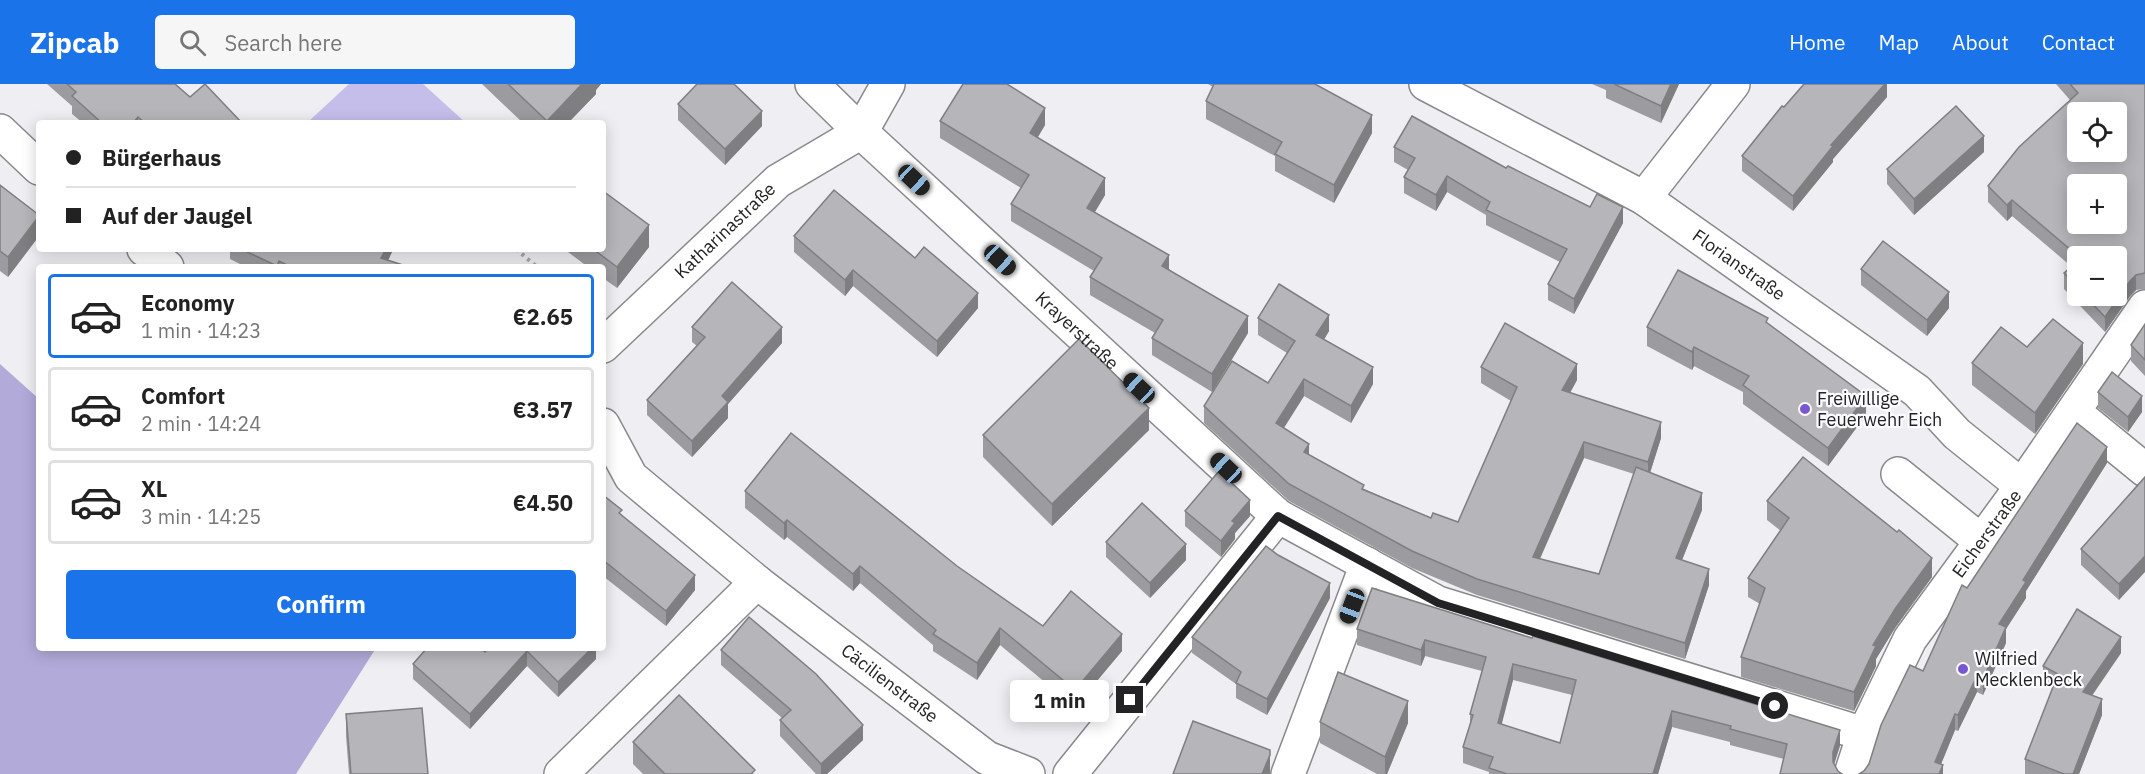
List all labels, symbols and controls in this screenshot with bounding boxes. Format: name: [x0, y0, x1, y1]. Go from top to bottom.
search box: [155, 15, 575, 69]
text: Zipcab: [30, 24, 119, 61]
icon: search: [176, 26, 209, 59]
text: Search here: [224, 28, 342, 57]
text: Home: [1789, 28, 1846, 56]
text: Map: [1879, 28, 1919, 56]
text: About: [1952, 28, 2009, 56]
text: Contact: [2042, 28, 2115, 56]
map controls: [2067, 102, 2127, 306]
button: locate: [2067, 102, 2127, 162]
text: Bürgerhaus: [102, 143, 221, 172]
car: [895, 161, 933, 199]
button: +: [2067, 174, 2127, 234]
street label: Katharinastraße: [670, 177, 780, 284]
text: Auf der Jaugel: [102, 201, 252, 230]
street label: Florianstraße: [1688, 224, 1790, 305]
car: [981, 241, 1019, 279]
button: −: [2067, 246, 2127, 306]
street label: Krayerstraße: [1031, 286, 1124, 375]
text: Economy: [141, 288, 235, 317]
icon: car: [69, 289, 123, 343]
text: €2.65: [513, 302, 573, 331]
text: 1 min · 14:23: [141, 317, 261, 344]
car: [1120, 369, 1158, 407]
text: Comfort: [141, 381, 225, 410]
icon: car: [69, 382, 123, 436]
place label: Freiwillige Feuerwehr Eich: [1817, 387, 1942, 431]
text: €3.57: [513, 395, 573, 424]
marker: Freiwillige Feuerwehr Eich: [1798, 402, 1812, 416]
text: 2 min · 14:24: [141, 410, 261, 437]
car: [1207, 449, 1245, 487]
text: XL: [141, 474, 167, 503]
icon: car: [69, 475, 123, 529]
street label: Eicherstraße: [1947, 485, 2026, 582]
text: €4.50: [513, 488, 573, 517]
text: 3 min · 14:25: [141, 503, 261, 530]
button: Confirm: [66, 570, 576, 639]
car: [1337, 586, 1367, 626]
street label: Cäcilienstraße: [837, 639, 943, 728]
place label: Wilfried Mecklenbeck: [1975, 647, 2082, 691]
marker: Wilfried Mecklenbeck: [1956, 662, 1970, 676]
callout: 1 min: [1010, 679, 1109, 721]
route end: [1116, 686, 1143, 713]
text: 1 min: [1033, 687, 1086, 714]
route start: [1761, 692, 1788, 719]

